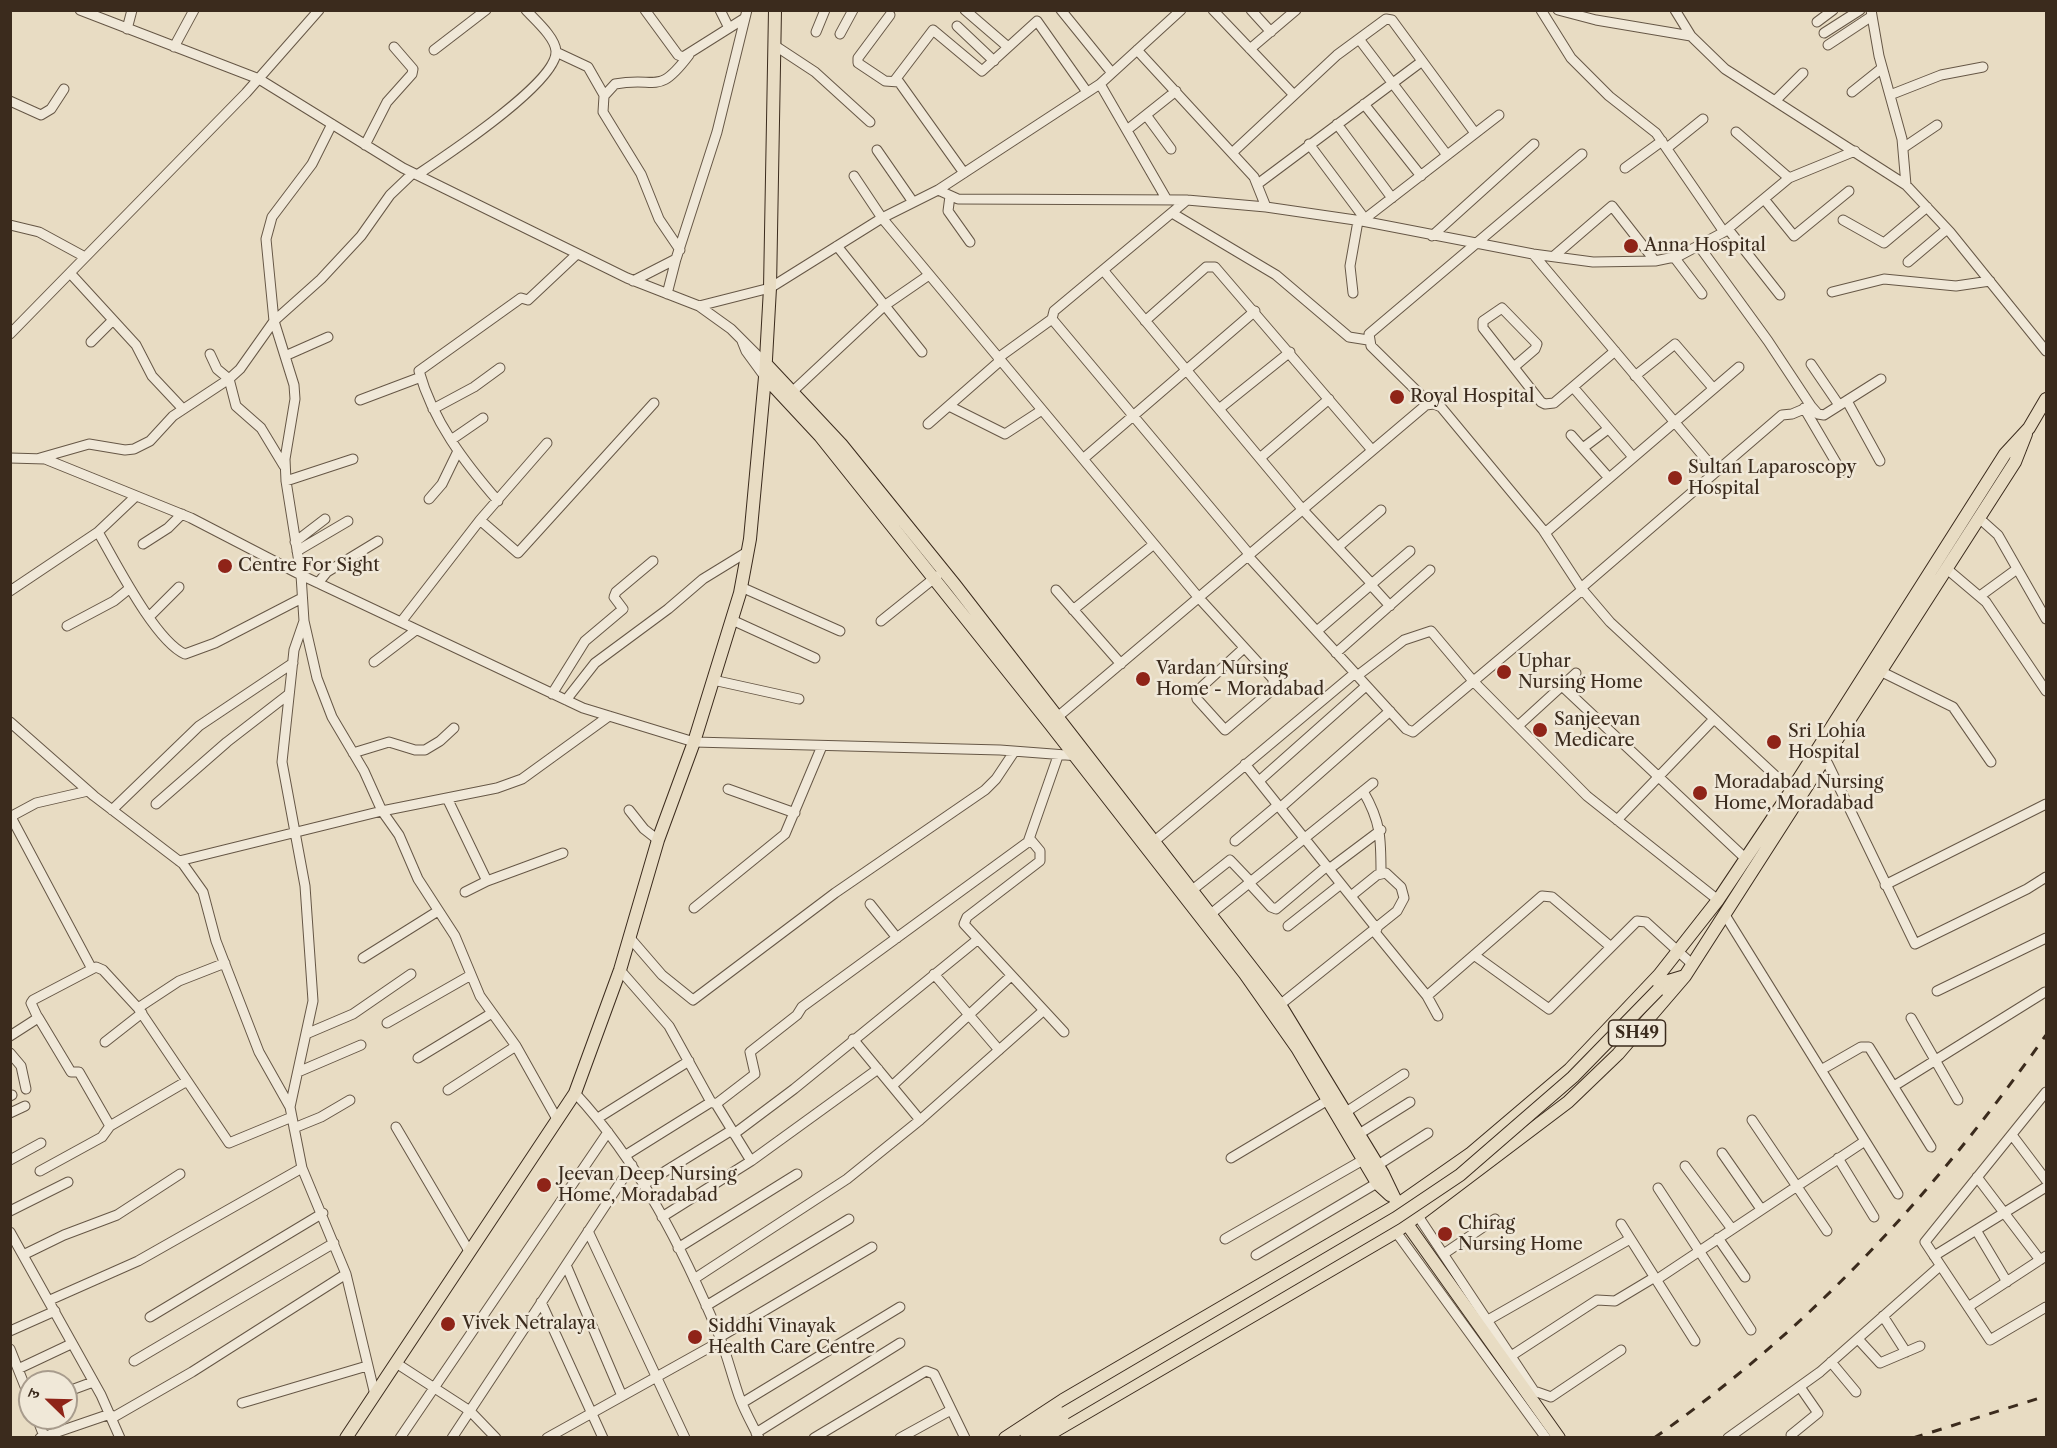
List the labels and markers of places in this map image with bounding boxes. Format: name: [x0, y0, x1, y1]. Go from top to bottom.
place label: Anna Hospital: [1644, 235, 1766, 257]
marker: Anna Hospital: [1622, 237, 1640, 255]
place label: Royal Hospital: [1410, 386, 1534, 408]
marker: Royal Hospital: [1388, 388, 1406, 406]
place label: Sultan Laparoscopy Hospital: [1688, 457, 1856, 500]
marker: Sultan Laparoscopy Hospital: [1666, 469, 1684, 487]
place label: Centre For Sight: [238, 555, 380, 577]
marker: Centre For Sight: [216, 557, 234, 575]
place label: Uphar Nursing Home: [1518, 651, 1643, 694]
place label: Vardan Nursing Home - Moradabad: [1156, 658, 1324, 700]
marker: Uphar Nursing Home: [1495, 663, 1513, 681]
marker: Vardan Nursing Home - Moradabad: [1134, 670, 1152, 688]
place label: Sanjeevan Medicare: [1554, 709, 1640, 752]
marker: Sanjeevan Medicare: [1531, 721, 1549, 739]
place label: Sri Lohia Hospital: [1788, 721, 1866, 764]
marker: Sri Lohia Hospital: [1765, 733, 1783, 751]
place label: Moradabad Nursing Home, Moradabad: [1714, 772, 1884, 814]
marker: Moradabad Nursing Home, Moradabad: [1691, 784, 1709, 802]
place label: Jeevan Deep Nursing Home, Moradabad: [558, 1164, 737, 1206]
marker: Jeevan Deep Nursing Home, Moradabad: [535, 1176, 553, 1194]
place label: Chirag Nursing Home: [1458, 1213, 1583, 1256]
marker: Chirag Nursing Home: [1436, 1225, 1454, 1243]
place label: Vivek Netralaya: [462, 1313, 596, 1335]
marker: Vivek Netralaya: [439, 1315, 457, 1333]
place label: Siddhi Vinayak Health Care Centre: [708, 1316, 875, 1358]
marker: Siddhi Vinayak Health Care Centre: [686, 1328, 704, 1346]

